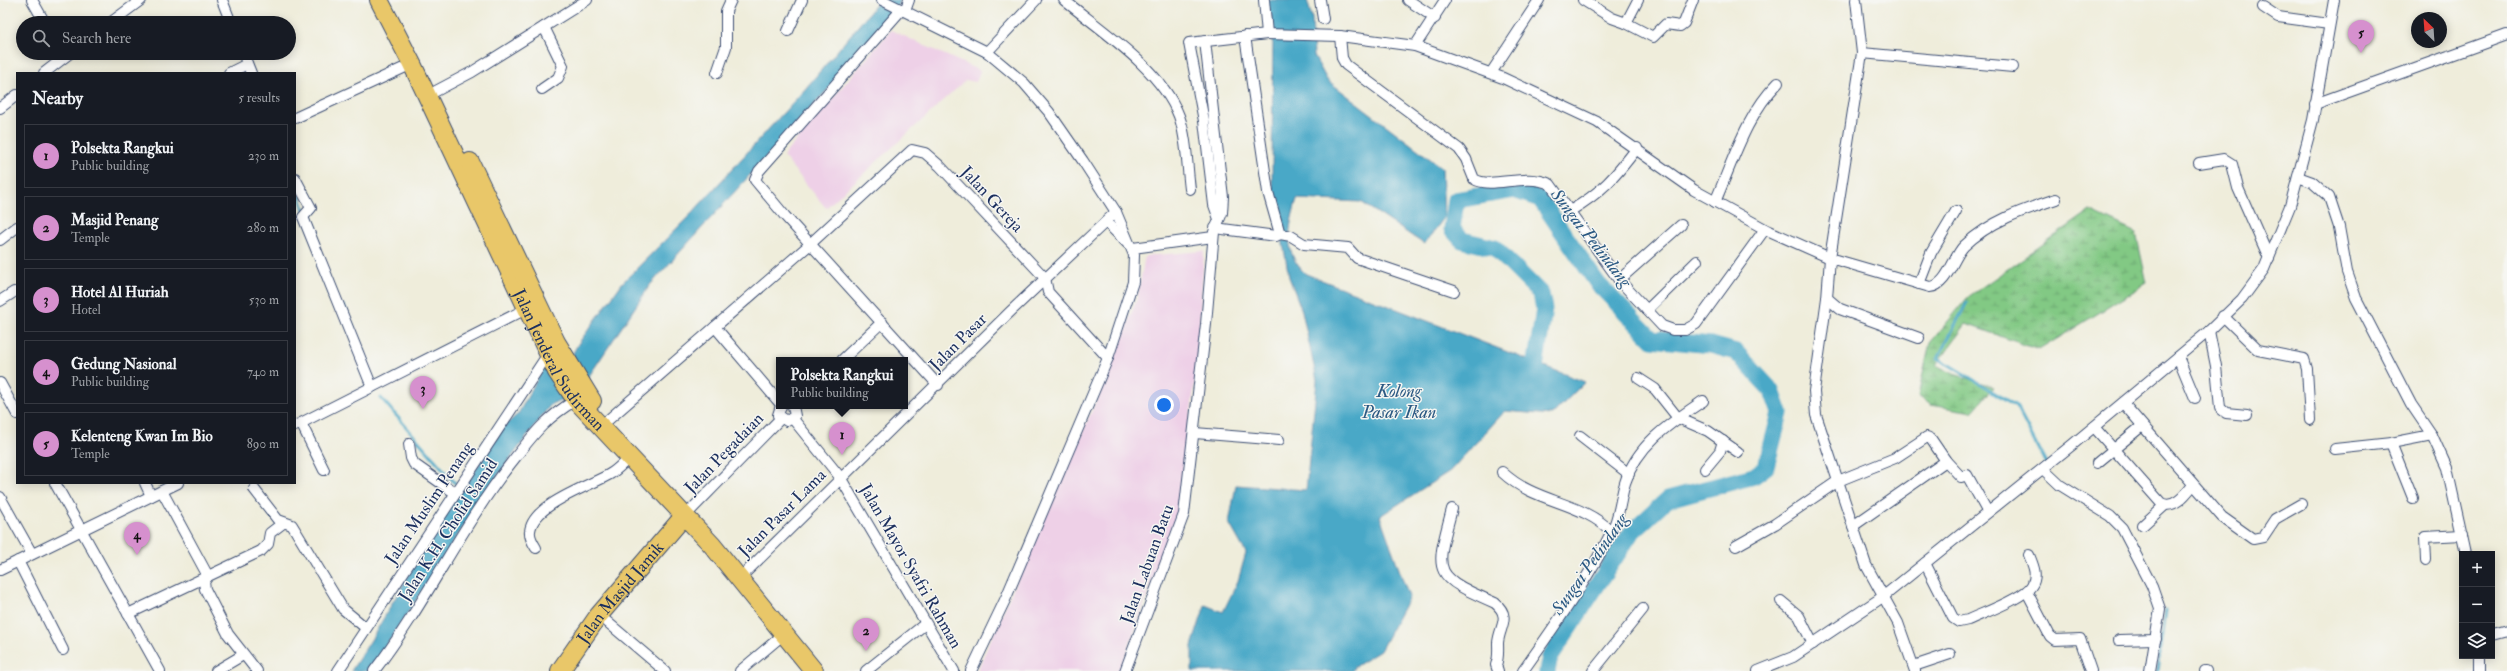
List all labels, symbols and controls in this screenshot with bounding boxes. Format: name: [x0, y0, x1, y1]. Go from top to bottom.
north arrow: [2411, 12, 2447, 48]
search box: [16, 16, 296, 60]
pin: 5: [2348, 20, 2374, 53]
icon: search: [30, 27, 52, 49]
text: Search here: [62, 29, 131, 48]
text: Nearby: [32, 88, 83, 109]
text: 5 results: [238, 90, 280, 106]
text: Polsekta Rangkui: [71, 139, 174, 158]
text: 1: [44, 148, 48, 164]
text: 230 m: [248, 148, 279, 164]
text: Public building: [71, 158, 149, 174]
street label: Jalan Gereja: [955, 161, 1029, 238]
water label: Sungai Pedindang: [1545, 183, 1638, 293]
text: Masjid Penang: [71, 211, 158, 230]
text: 2: [43, 220, 49, 236]
text: 280 m: [247, 220, 279, 236]
text: Temple: [71, 230, 110, 246]
text: Hotel Al Huriah: [71, 283, 169, 302]
street label: Jalan Jenderal Sudirman: [507, 284, 610, 435]
text: 3: [44, 292, 49, 308]
text: 530 m: [249, 292, 279, 308]
text: Hotel: [71, 302, 101, 318]
street label: Jalan Pasar: [924, 308, 992, 377]
text: Gedung Nasional: [71, 355, 177, 374]
popup: [776, 357, 908, 409]
text: 4: [42, 364, 50, 380]
text: 740 m: [247, 364, 279, 380]
text: Polsekta Rangkui: [791, 366, 893, 385]
text: Public building: [71, 374, 149, 390]
pin: 3: [410, 376, 436, 409]
water label: Kolong Pasar Ikan: [1361, 380, 1436, 424]
text: Public building: [791, 385, 869, 401]
your location: [1154, 395, 1174, 415]
street label: Jalan Pegadaian: [679, 408, 769, 499]
pin: 1: [829, 422, 855, 455]
text: Kelenteng Kwan Im Bio: [71, 427, 213, 446]
text: 5: [43, 436, 49, 452]
text: 890 m: [247, 436, 279, 452]
street label: Jalan Muslim Penang: [380, 437, 479, 570]
text: Temple: [71, 446, 110, 462]
street label: Jalan K.H. Cholid Samid: [393, 454, 503, 607]
street label: Jalan Pasar Lama: [733, 464, 832, 563]
street label: Jalan Mayor Syafri Rahman: [854, 479, 967, 653]
street label: Jalan Labuan Batu: [1115, 501, 1179, 628]
water label: Sungai Pedindang: [1546, 508, 1634, 620]
pin: 4: [124, 522, 150, 555]
street label: Jalan Masjid Jamik: [571, 537, 668, 649]
map controls: [2459, 551, 2495, 659]
button: +: [2459, 551, 2495, 587]
button: −: [2459, 587, 2495, 623]
pin: 2: [853, 618, 879, 651]
button: layers: [2459, 623, 2495, 659]

